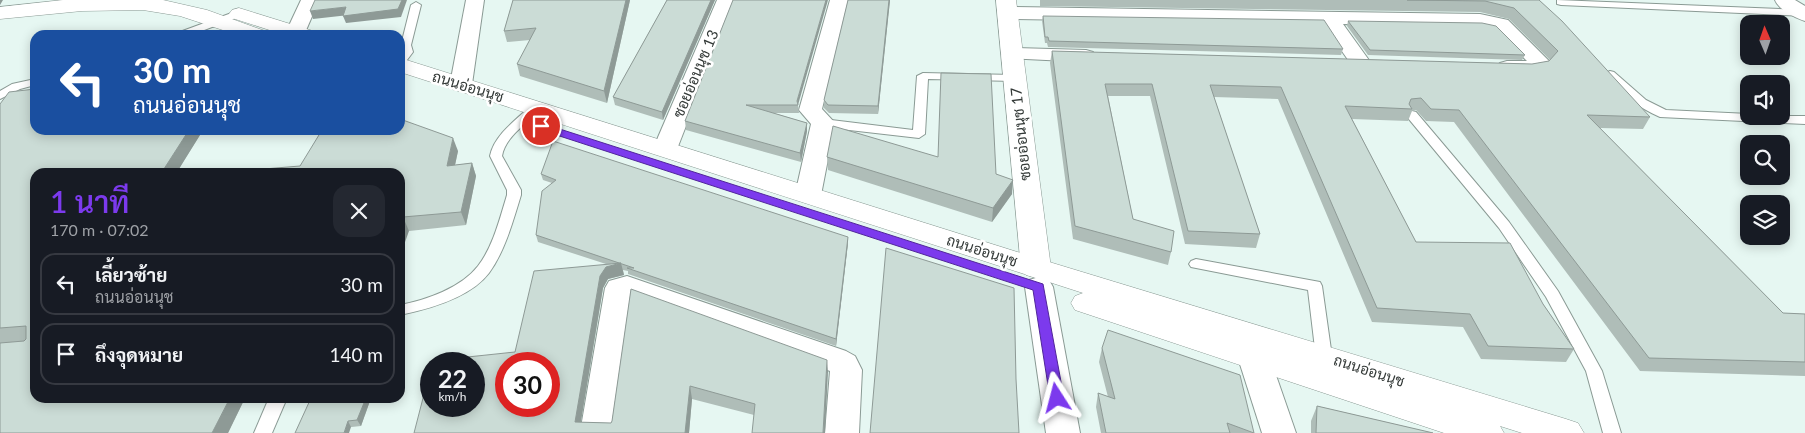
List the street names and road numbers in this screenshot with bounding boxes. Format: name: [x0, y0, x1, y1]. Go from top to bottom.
street label: ซอยอ่อนนุช 13: [668, 27, 724, 121]
street label: ถนนอ่อนนุช: [430, 67, 506, 108]
street label: ซอยอ่อนนุช 17: [1006, 86, 1037, 182]
street label: ถนนอ่อนนุช: [944, 230, 1020, 273]
street label: ถนนอ่อนนุช: [1331, 350, 1407, 393]

